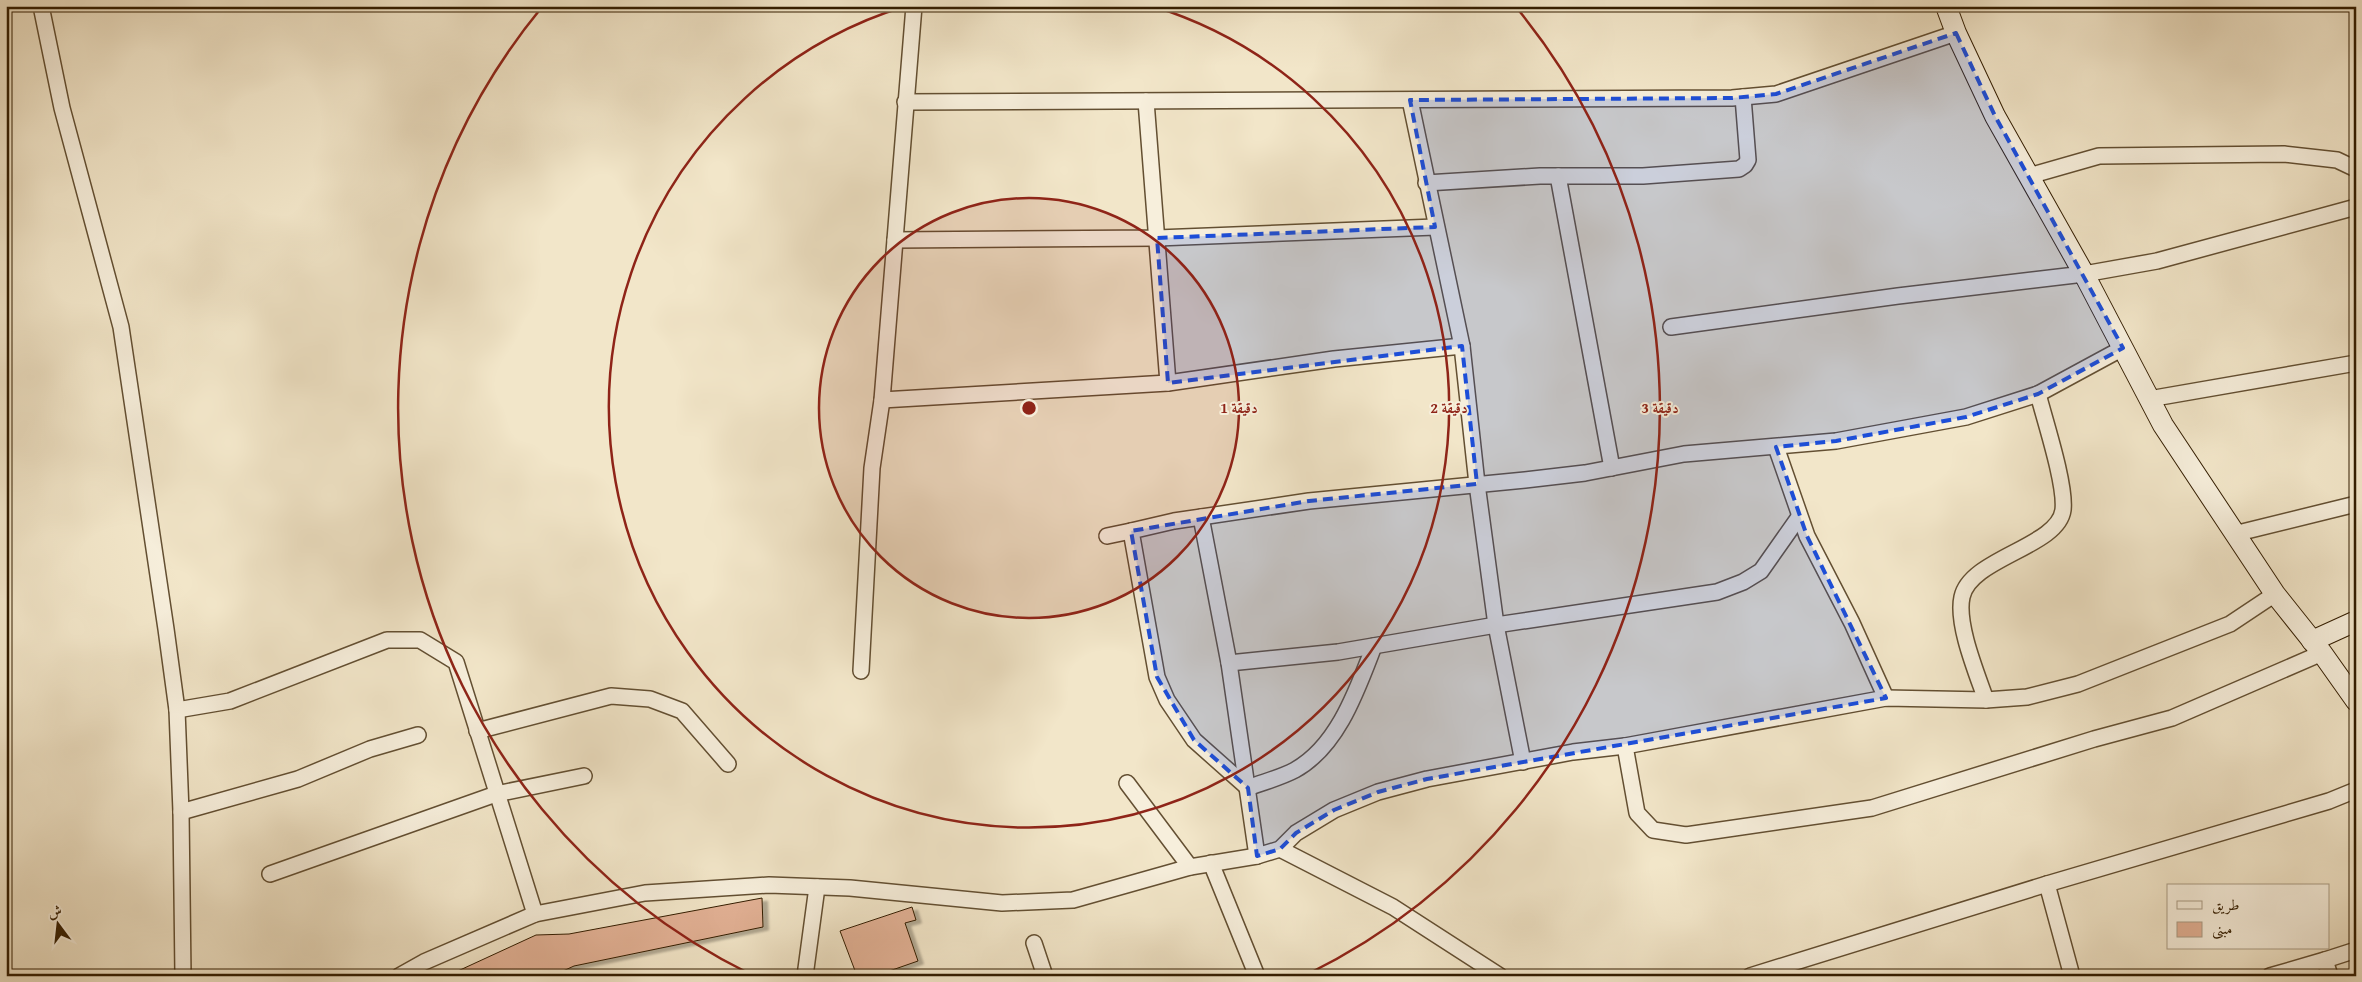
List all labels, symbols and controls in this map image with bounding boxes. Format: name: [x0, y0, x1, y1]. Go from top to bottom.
text: 1 دقيقة: [1220, 397, 1258, 418]
text: 2 دقيقة: [1430, 397, 1468, 418]
text: 3 دقيقة: [1641, 397, 1679, 418]
centre of rings: [1020, 399, 1038, 417]
legend: [2167, 884, 2330, 950]
text: طريق: [2212, 894, 2239, 915]
north arrow: [32, 900, 82, 950]
text: ش: [45, 900, 64, 923]
text: مبنى: [2212, 918, 2232, 940]

